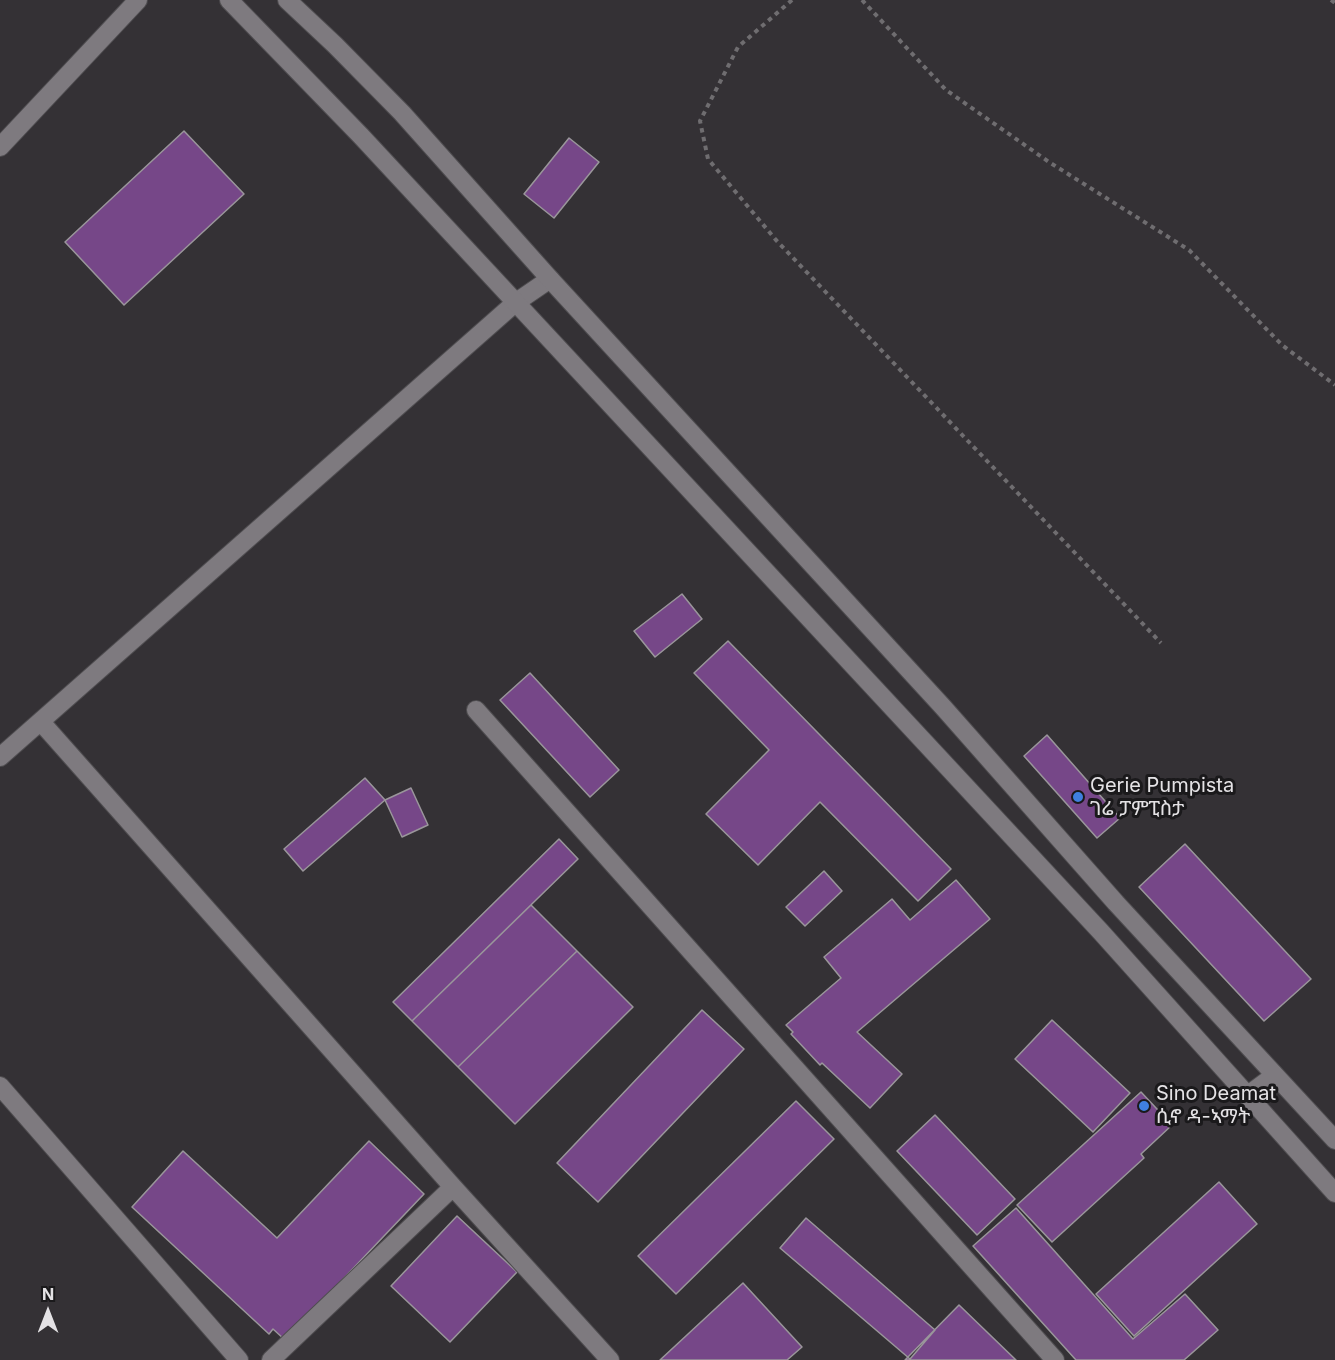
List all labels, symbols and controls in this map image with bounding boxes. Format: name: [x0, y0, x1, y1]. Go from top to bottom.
place label: Gerie Pumpista ገሬ ፓምፒስታ: [1090, 774, 1234, 821]
marker: Gerie Pumpista ገሬ ፓምፒስታ: [1071, 790, 1085, 804]
place label: Sino Deamat ሲኖ ዳ-ኣማት: [1156, 1082, 1276, 1129]
marker: Sino Deamat ሲኖ ዳ-ኣማት: [1137, 1099, 1151, 1113]
north arrow: [18, 1282, 78, 1342]
text: N: [42, 1284, 54, 1304]

